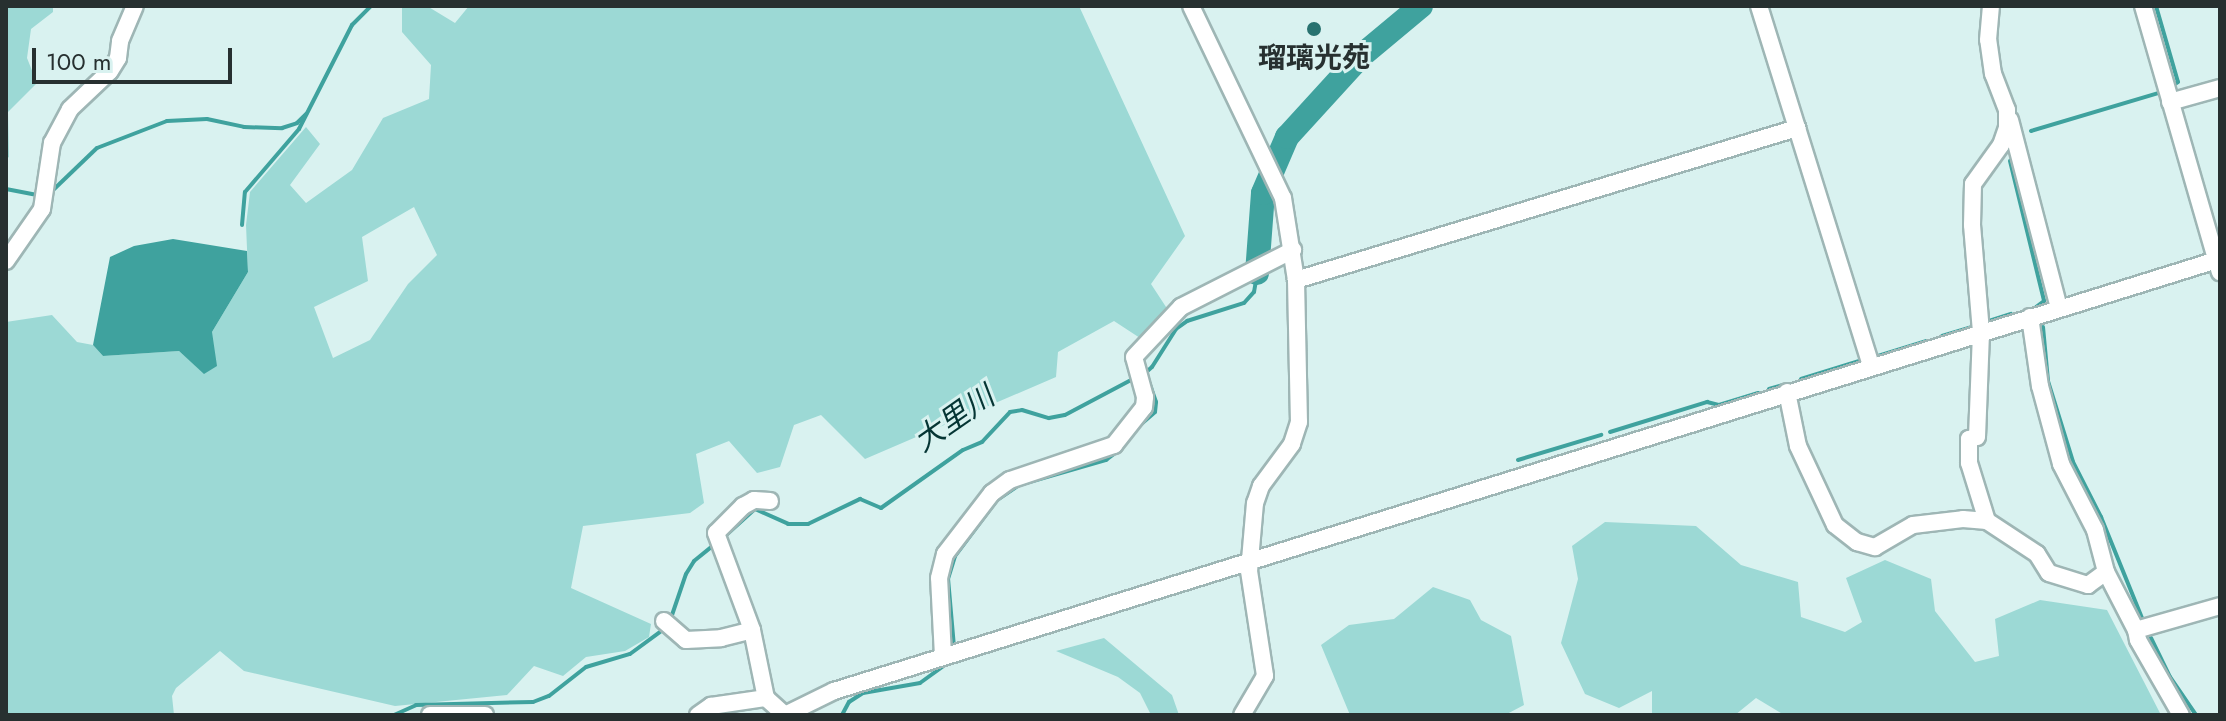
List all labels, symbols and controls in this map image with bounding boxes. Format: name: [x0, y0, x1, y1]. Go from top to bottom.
marker: 瑠璃光苑: [1305, 20, 1323, 38]
scale bar: [36, 32, 236, 82]
place label: 瑠璃光苑: [1258, 41, 1370, 75]
text: 100 m: [46, 44, 112, 79]
water label: 大里川: [907, 378, 1001, 460]

